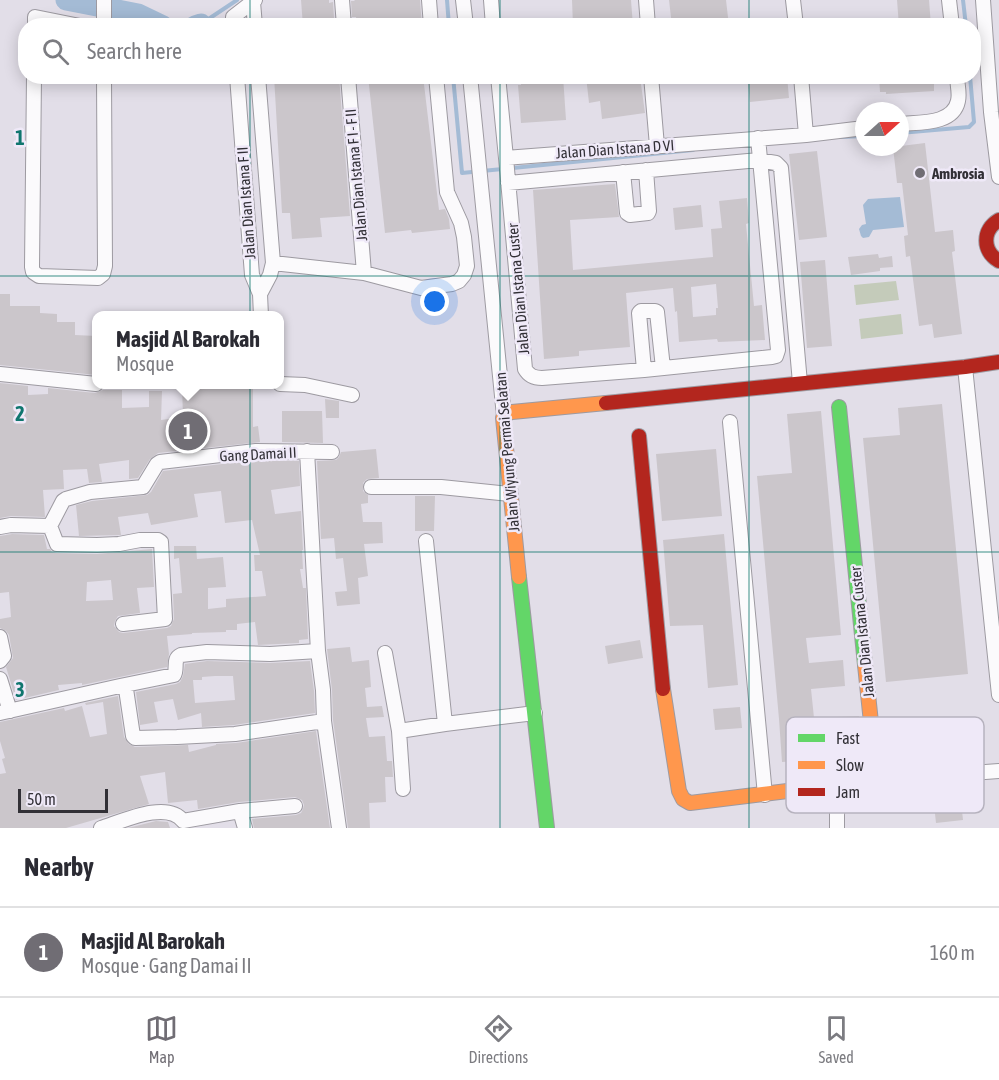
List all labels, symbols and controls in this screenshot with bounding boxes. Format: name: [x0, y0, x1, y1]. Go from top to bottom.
search box: [18, 18, 981, 84]
icon: search: [39, 35, 72, 68]
text: Search here: [87, 38, 182, 64]
north arrow: [855, 102, 909, 156]
street label: Jalan Dian Istana F I - F II: [342, 108, 370, 242]
text: 1: [15, 126, 25, 149]
street label: Jalan Dian Istana D VI: [555, 136, 675, 162]
street label: Jalan Dian Istana F II: [234, 146, 258, 260]
place label: Ambrosia: [931, 165, 984, 182]
marker: Ambrosia: [913, 166, 927, 180]
street label: Jalan Dian Istana Custer: [504, 222, 532, 355]
your location: [420, 287, 449, 316]
popup: [92, 311, 284, 389]
text: Masjid Al Barokah: [116, 326, 260, 352]
text: Mosque: [116, 352, 174, 375]
street label: Jalan Wiyung Permai Selatan: [492, 372, 522, 532]
text: 2: [15, 402, 25, 425]
pin: 1: [168, 408, 207, 454]
street label: Gang Damai II: [219, 443, 297, 465]
street label: Jalan Dian Istana Custer: [847, 565, 877, 698]
text: 3: [15, 678, 25, 701]
legend: [786, 717, 984, 813]
text: Fast: [836, 729, 860, 747]
text: Slow: [836, 756, 864, 774]
text: Jam: [836, 783, 860, 801]
scale bar: [18, 786, 108, 814]
text: 50 m: [27, 790, 56, 808]
text: Nearby: [24, 852, 94, 882]
text: Masjid Al Barokah: [81, 928, 225, 954]
text: 1: [39, 941, 48, 964]
text: 160 m: [930, 941, 975, 964]
text: Mosque · Gang Damai II: [81, 954, 252, 977]
tab: Map: [145, 1012, 178, 1066]
tab: Directions: [468, 1012, 528, 1066]
tab: Saved: [818, 1012, 854, 1066]

